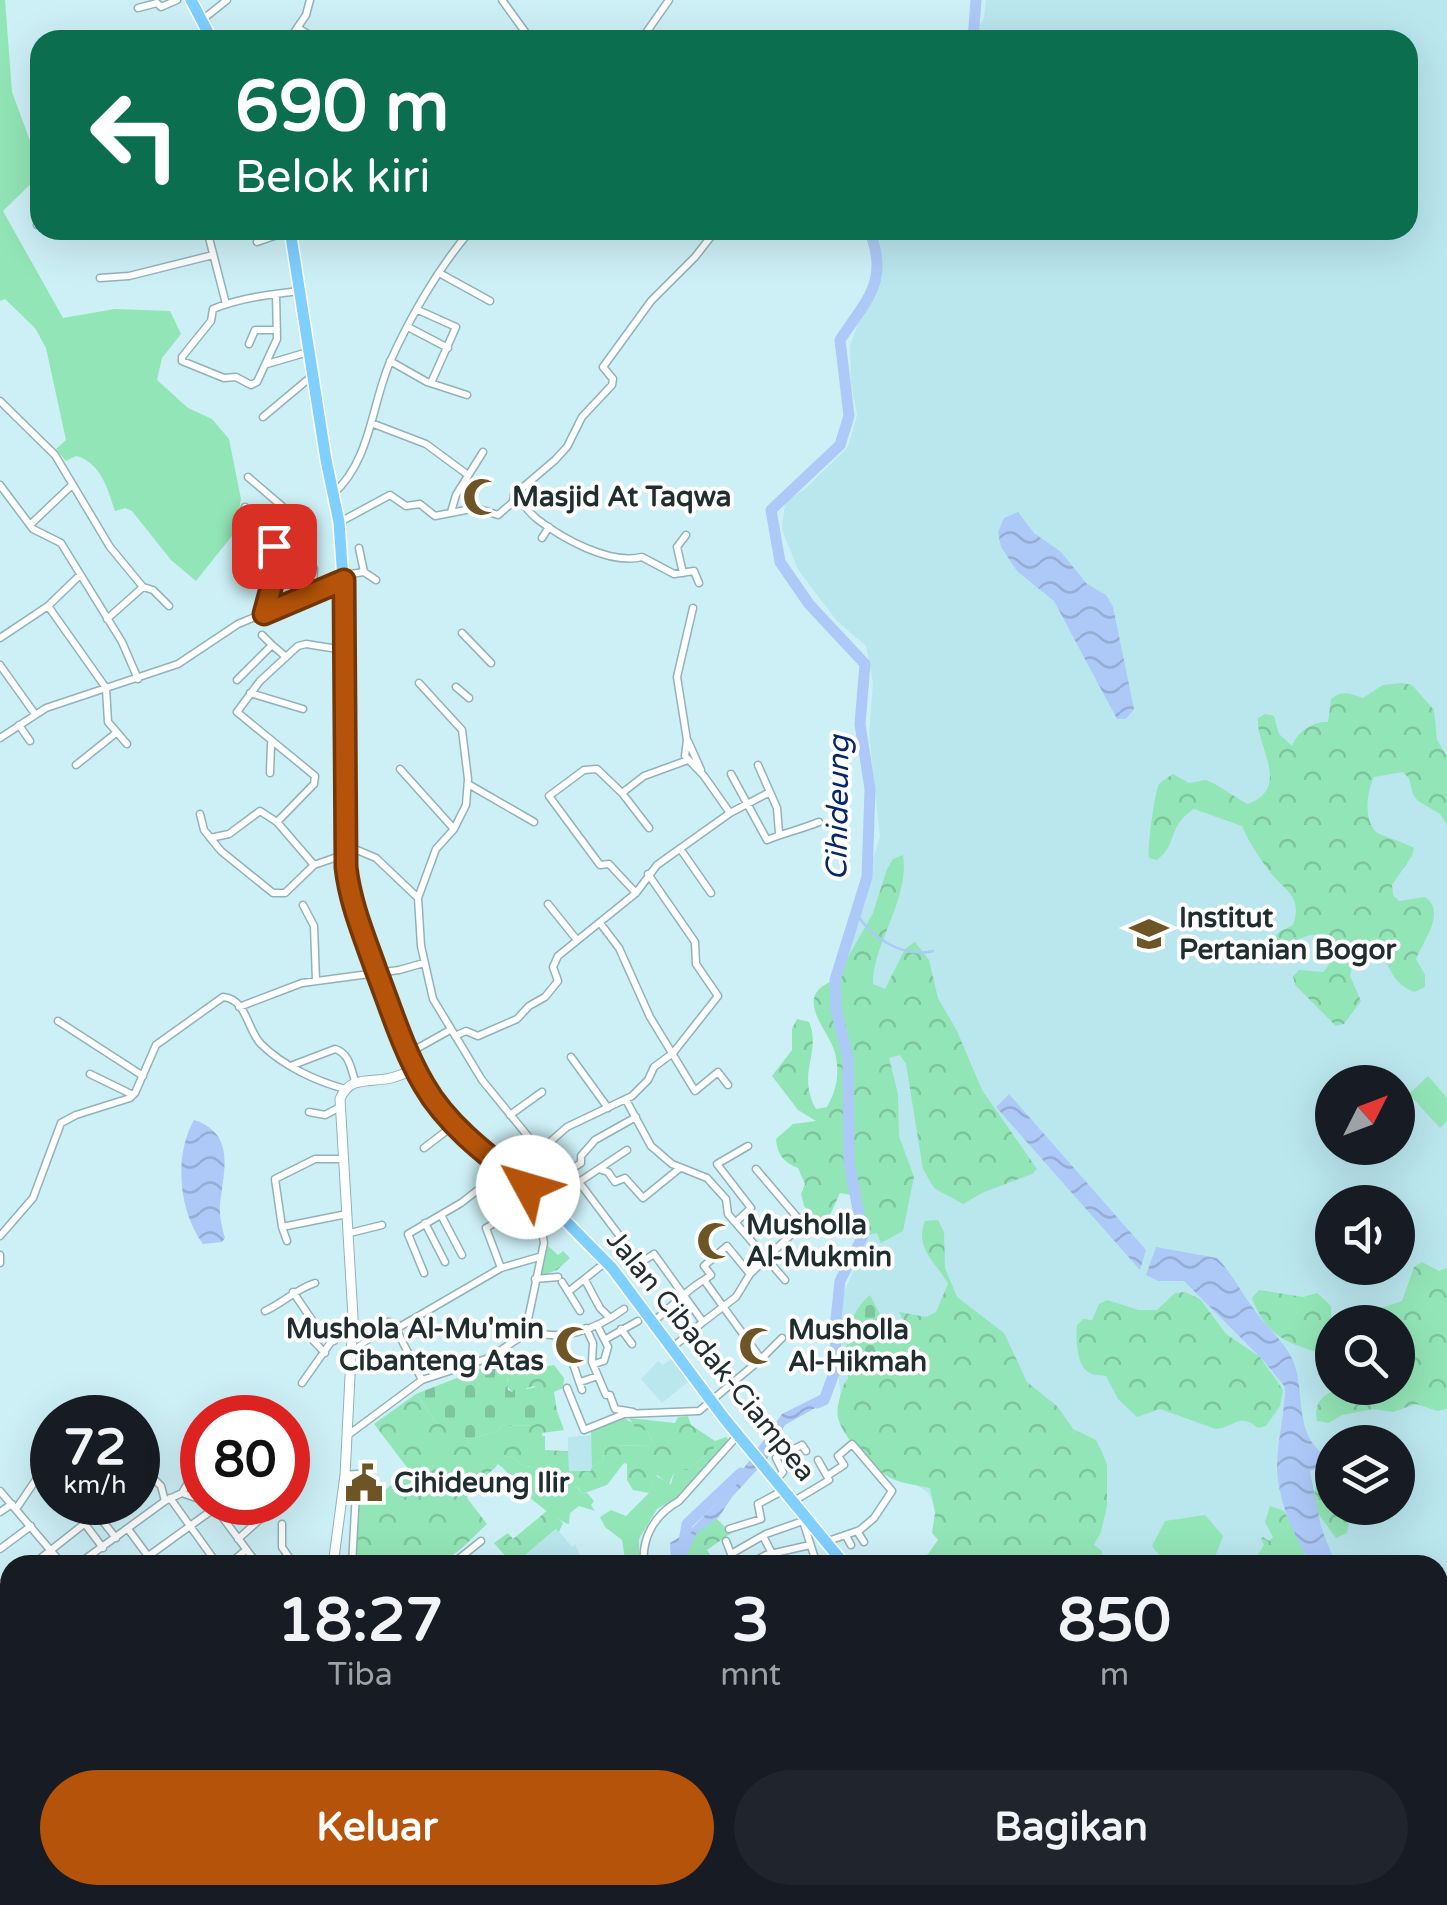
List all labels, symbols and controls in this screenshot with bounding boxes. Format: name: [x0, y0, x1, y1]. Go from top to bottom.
text: 690 m: [235, 66, 449, 150]
icon: left: [70, 70, 200, 200]
text: Belok kiri: [235, 151, 430, 205]
mosque icon: Masjid At Taqwa: [461, 476, 503, 518]
place label: Masjid At Taqwa: [512, 480, 731, 514]
pin: [232, 504, 317, 589]
icon: arrive: [247, 519, 302, 574]
water label: Cihideung: [818, 733, 858, 881]
place label: Institut Pertanian Bogor: [1179, 901, 1398, 967]
school or university icon: Institut Pertanian Bogor: [1128, 913, 1170, 955]
north arrow: [1315, 1065, 1415, 1165]
map controls: [1315, 1065, 1415, 1525]
position arrow: [476, 1135, 580, 1239]
button: sound: [1315, 1185, 1415, 1285]
place label: Musholla Al-Mukmin: [746, 1208, 892, 1274]
mosque icon: Musholla Al-Mukmin: [695, 1220, 737, 1262]
street label: Jalan Cibadak-Ciampea: [599, 1224, 823, 1488]
button: search: [1315, 1305, 1415, 1405]
place label: Mushola Al-Mu'min Cibanteng Atas: [286, 1312, 544, 1378]
place label: Musholla Al-Hikmah: [788, 1313, 927, 1379]
mosque icon: Mushola Al-Mu'min Cibanteng Atas: [553, 1324, 595, 1366]
mosque icon: Musholla Al-Hikmah: [737, 1325, 779, 1367]
speed limit sign: 80: [180, 1395, 310, 1525]
text: 72: [64, 1418, 126, 1478]
button: layers: [1315, 1425, 1415, 1525]
public building icon: Cihideung Ilir: [343, 1462, 385, 1504]
place label: Cihideung Ilir: [394, 1466, 571, 1500]
text: km/h: [64, 1470, 126, 1500]
text: 18:27: [277, 1585, 443, 1657]
text: 3: [732, 1585, 769, 1657]
text: 850: [1058, 1585, 1171, 1657]
text: Tiba: [327, 1656, 393, 1694]
text: mnt: [720, 1656, 781, 1694]
text: m: [1100, 1656, 1129, 1694]
button: Keluar: [40, 1770, 714, 1885]
button: Bagikan: [734, 1770, 1408, 1885]

